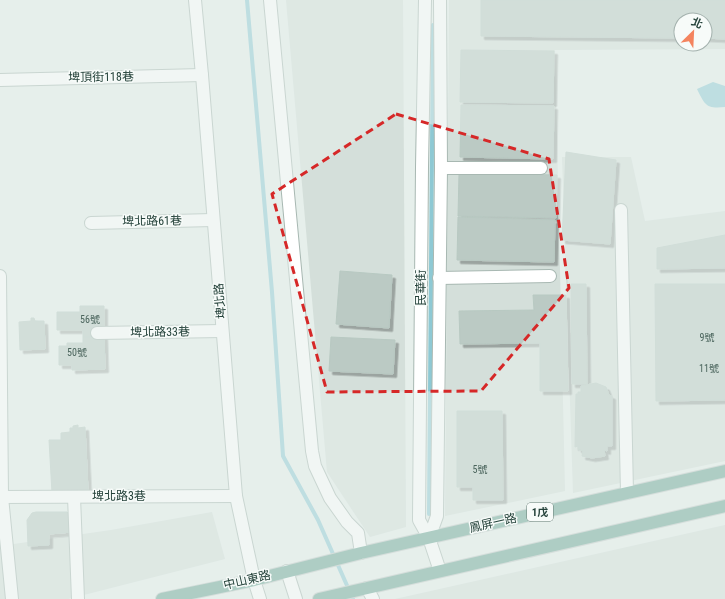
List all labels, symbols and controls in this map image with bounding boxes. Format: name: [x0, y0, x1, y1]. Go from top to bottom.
north arrow: [673, 12, 713, 52]
text: 北: [689, 15, 705, 31]
street label: 埤頂街118巷: [68, 69, 134, 85]
street label: 埤北路61巷: [122, 213, 182, 229]
street label: 民華街: [414, 270, 428, 306]
street label: 埤北路: [211, 282, 229, 320]
house number: 56號: [80, 314, 100, 325]
street label: 埤北路33巷: [130, 324, 190, 340]
house number: 9號: [700, 332, 714, 343]
house number: 50號: [67, 347, 87, 358]
house number: 11號: [699, 363, 719, 374]
house number: 5號: [473, 464, 487, 475]
street label: 埤北路3巷: [92, 489, 146, 503]
road number: 1戊: [527, 503, 553, 521]
street label: 鳳屏一路: [468, 511, 518, 535]
street label: 中山東路: [222, 568, 272, 592]

